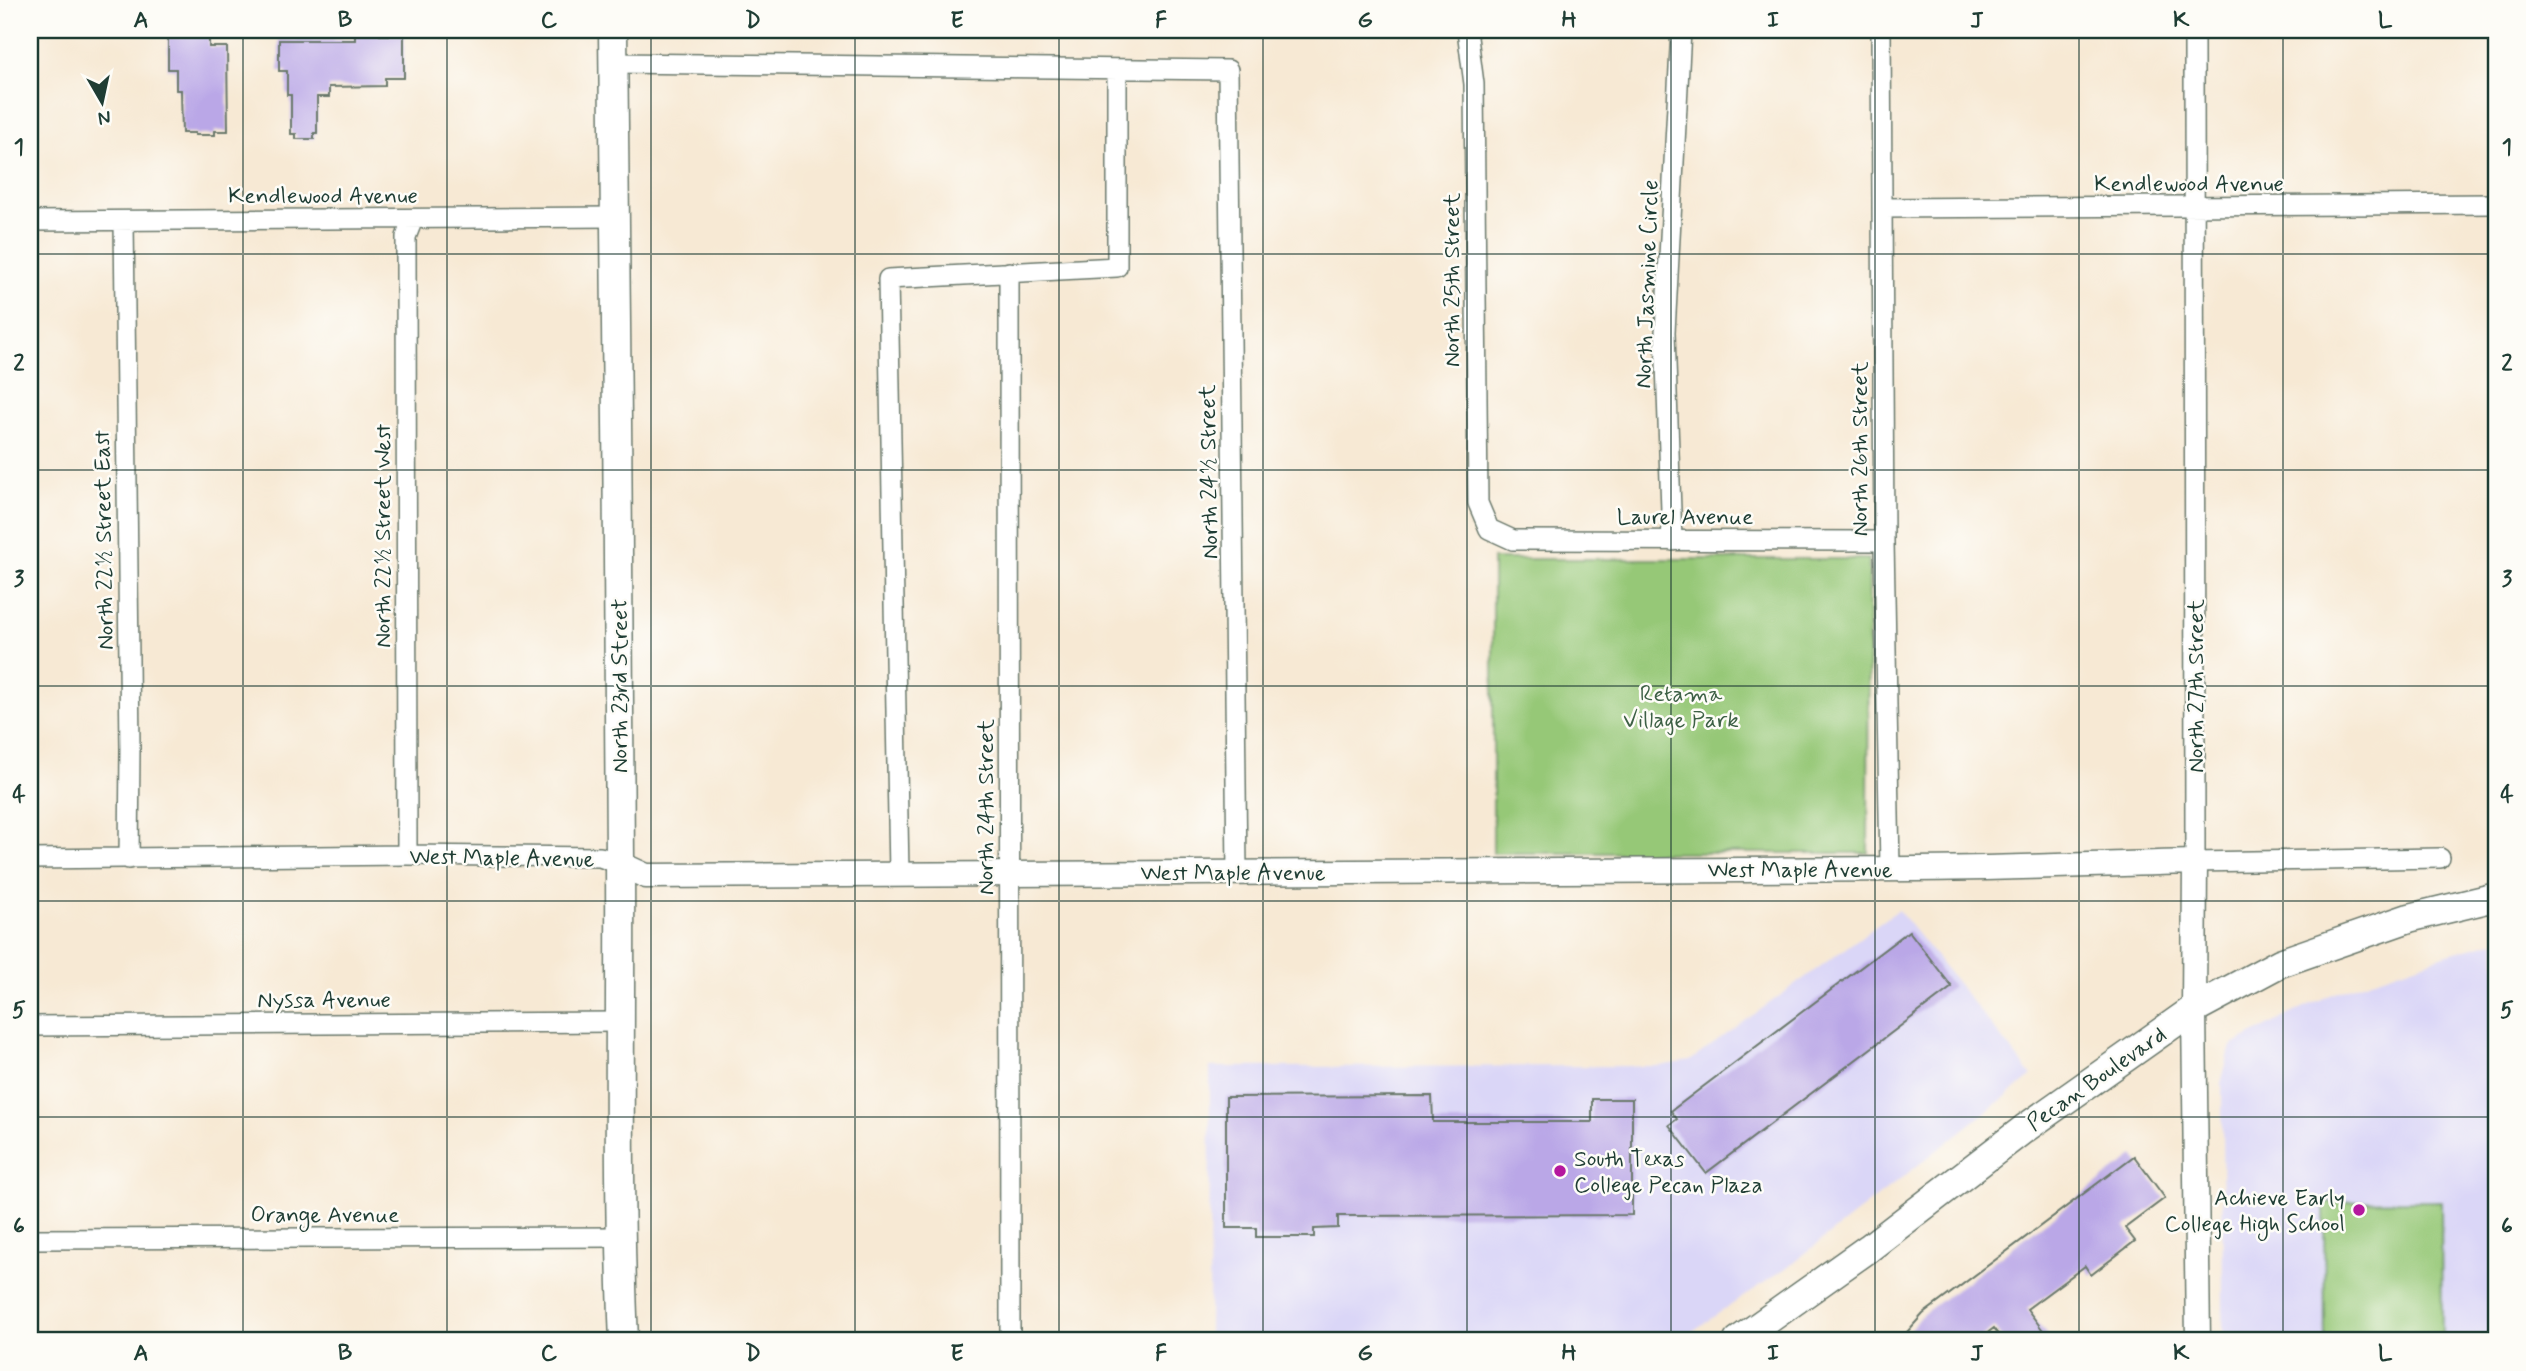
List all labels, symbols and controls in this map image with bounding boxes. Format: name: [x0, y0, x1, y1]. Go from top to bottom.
text: A: [133, 6, 149, 36]
text: B: [338, 6, 353, 36]
text: C: [541, 6, 558, 36]
text: D: [745, 6, 761, 36]
text: E: [950, 6, 964, 36]
text: F: [1155, 6, 1167, 36]
text: G: [1357, 6, 1373, 36]
text: H: [1561, 6, 1577, 36]
text: I: [1767, 6, 1779, 36]
text: J: [1970, 6, 1984, 36]
text: K: [2173, 6, 2190, 36]
text: L: [2378, 6, 2393, 36]
north arrow: [66, 66, 136, 136]
text: N: [96, 104, 113, 131]
text: 1: [14, 133, 24, 163]
text: 1: [2502, 133, 2512, 163]
street label: Kendlewood Avenue: [2094, 170, 2284, 200]
street label: North Jasmine Circle: [1629, 179, 1667, 389]
street label: Kendlewood Avenue: [228, 182, 418, 212]
street label: North 25th Street: [1438, 192, 1468, 367]
text: 2: [13, 349, 25, 379]
text: 2: [2501, 349, 2513, 379]
street label: North 26th Street: [1846, 361, 1876, 537]
street label: North 24½ Street: [1193, 384, 1227, 560]
street label: North 22½ Street West: [369, 424, 399, 648]
street label: North 22½ Street East: [88, 430, 122, 650]
street label: Laurel Avenue: [1617, 503, 1753, 533]
text: 3: [14, 565, 25, 595]
text: 3: [2502, 565, 2513, 595]
street label: North 23rd Street: [606, 599, 636, 773]
street label: North 27th Street: [2182, 599, 2212, 773]
park label: Retama Village Park: [1623, 680, 1739, 736]
street label: North 24th Street: [972, 718, 1002, 895]
text: 4: [12, 780, 26, 810]
text: 4: [2500, 780, 2514, 810]
street label: West Maple Avenue: [409, 842, 595, 876]
street label: West Maple Avenue: [1707, 856, 1893, 886]
street label: West Maple Avenue: [1140, 859, 1326, 889]
street label: Nyssa Avenue: [257, 986, 391, 1016]
text: 5: [12, 996, 26, 1026]
text: 5: [2500, 996, 2514, 1026]
street label: Pecan Boulevard: [2021, 1020, 2173, 1139]
place label: South Texas College Pecan Plaza: [1574, 1145, 1763, 1201]
marker: South Texas College Pecan Plaza: [1552, 1163, 1568, 1179]
place label: Achieve Early College High School: [2165, 1184, 2345, 1242]
street label: Orange Avenue: [251, 1201, 399, 1233]
marker: Achieve Early College High School: [2351, 1202, 2367, 1218]
text: 6: [13, 1212, 25, 1242]
text: 6: [2501, 1212, 2513, 1242]
text: A: [133, 1339, 149, 1369]
text: B: [338, 1339, 353, 1369]
text: C: [541, 1339, 558, 1369]
text: D: [745, 1339, 761, 1369]
text: E: [950, 1339, 964, 1369]
text: F: [1155, 1339, 1167, 1369]
text: G: [1357, 1339, 1373, 1369]
text: H: [1561, 1339, 1577, 1369]
text: I: [1767, 1339, 1779, 1369]
text: J: [1970, 1339, 1984, 1369]
text: K: [2173, 1339, 2190, 1369]
text: L: [2378, 1339, 2393, 1369]

